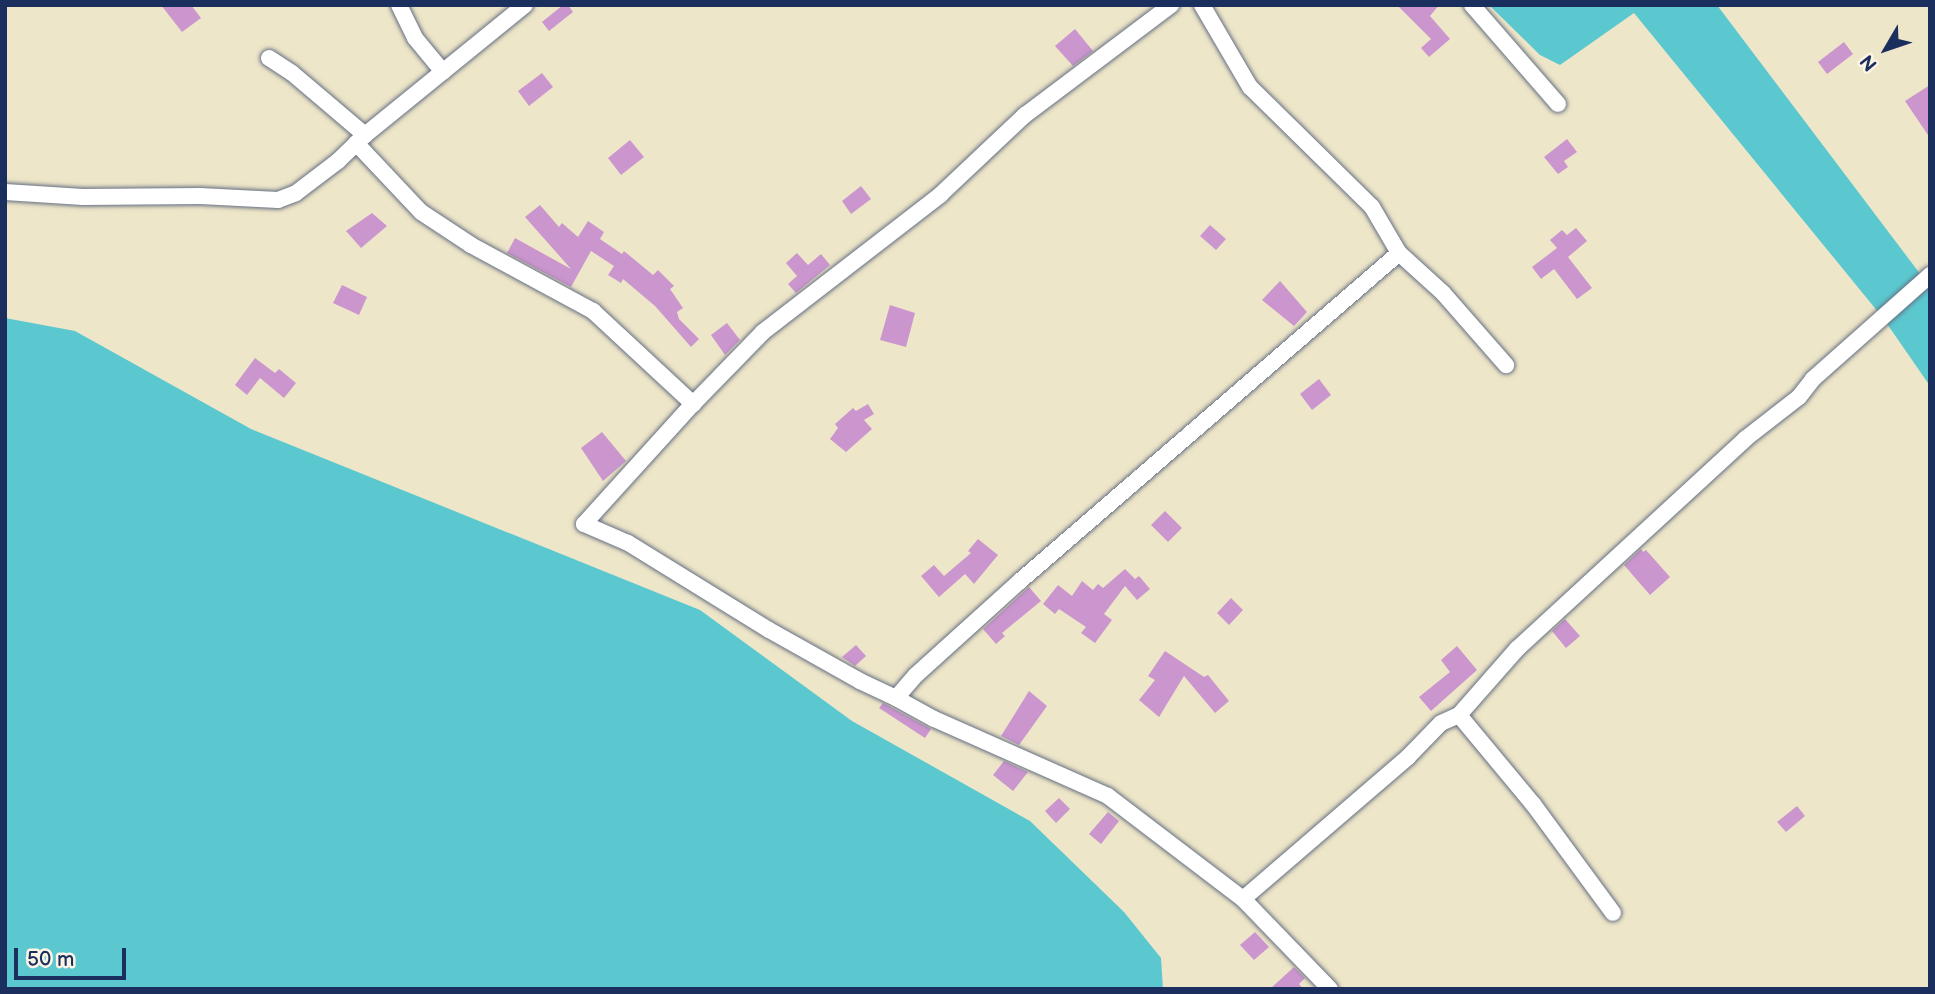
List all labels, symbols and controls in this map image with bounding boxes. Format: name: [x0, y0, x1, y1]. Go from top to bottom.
north arrow: [1851, 14, 1921, 84]
text: N: [1856, 50, 1883, 75]
scale bar: [18, 934, 130, 978]
text: 50 m: [27, 947, 74, 972]

